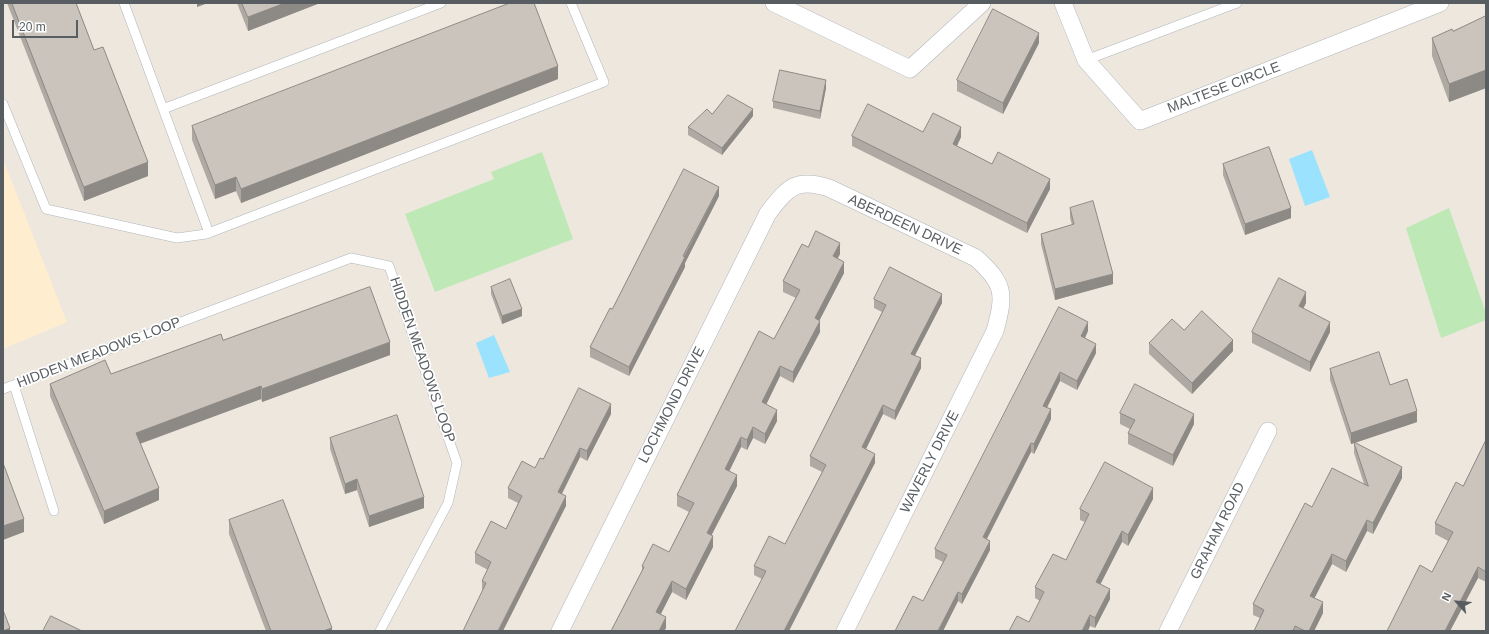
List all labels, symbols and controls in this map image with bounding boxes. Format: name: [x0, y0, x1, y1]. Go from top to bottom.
scale bar: [14, 12, 80, 38]
text: 20 m: [19, 20, 46, 34]
street label: MALTESE CIRCLE: [1165, 59, 1283, 117]
street label: ABERDEEN DRIVE: [845, 191, 965, 259]
street label: HIDDEN MEADOWS LOOP: [386, 275, 458, 445]
street label: HIDDEN MEADOWS LOOP: [15, 314, 183, 392]
street label: LOCHMOND DRIVE: [635, 344, 709, 466]
street label: WAVERLY DRIVE: [897, 408, 963, 516]
street label: GRAHAM ROAD: [1187, 480, 1249, 582]
north arrow: [1437, 582, 1477, 622]
text: N: [1439, 590, 1453, 603]

